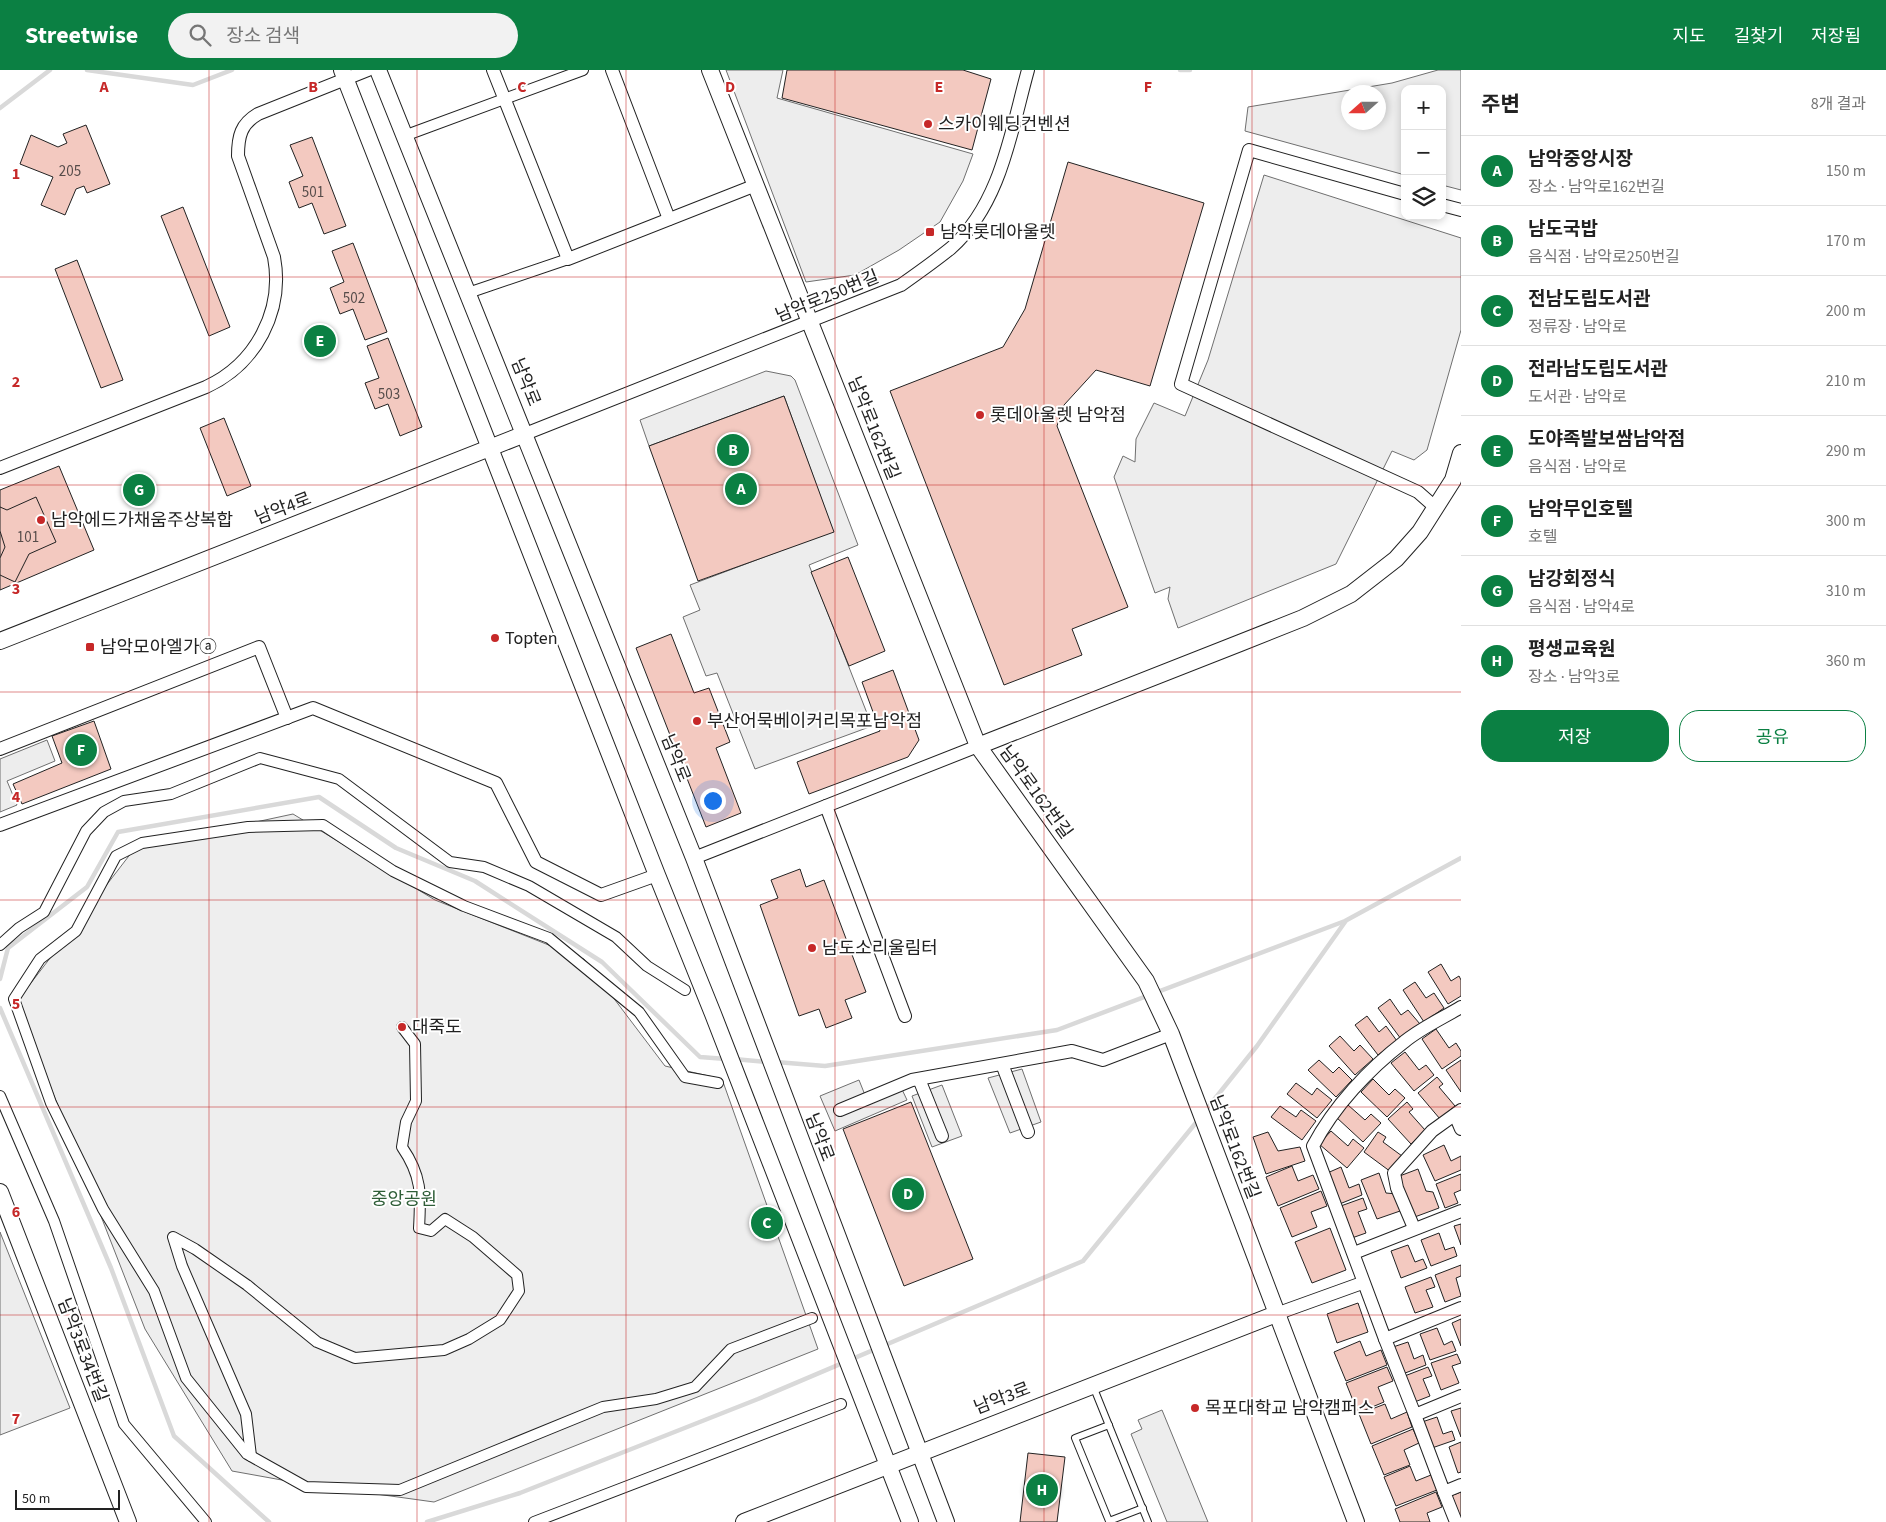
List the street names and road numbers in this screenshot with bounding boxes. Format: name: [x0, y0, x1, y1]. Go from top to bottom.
street label: 남악로250번길: [772, 264, 883, 329]
street label: 남악로: [505, 354, 546, 410]
street label: 남악로162번길: [841, 373, 906, 484]
street label: 남악4로: [251, 486, 315, 531]
street label: 남악로: [655, 730, 696, 786]
street label: 남악로162번길: [993, 741, 1078, 844]
street label: 남악로162번길: [1203, 1092, 1266, 1203]
street label: 남악로: [799, 1110, 840, 1165]
street label: 남악3로34번길: [51, 1295, 114, 1406]
street label: 남악3로: [970, 1376, 1034, 1421]

